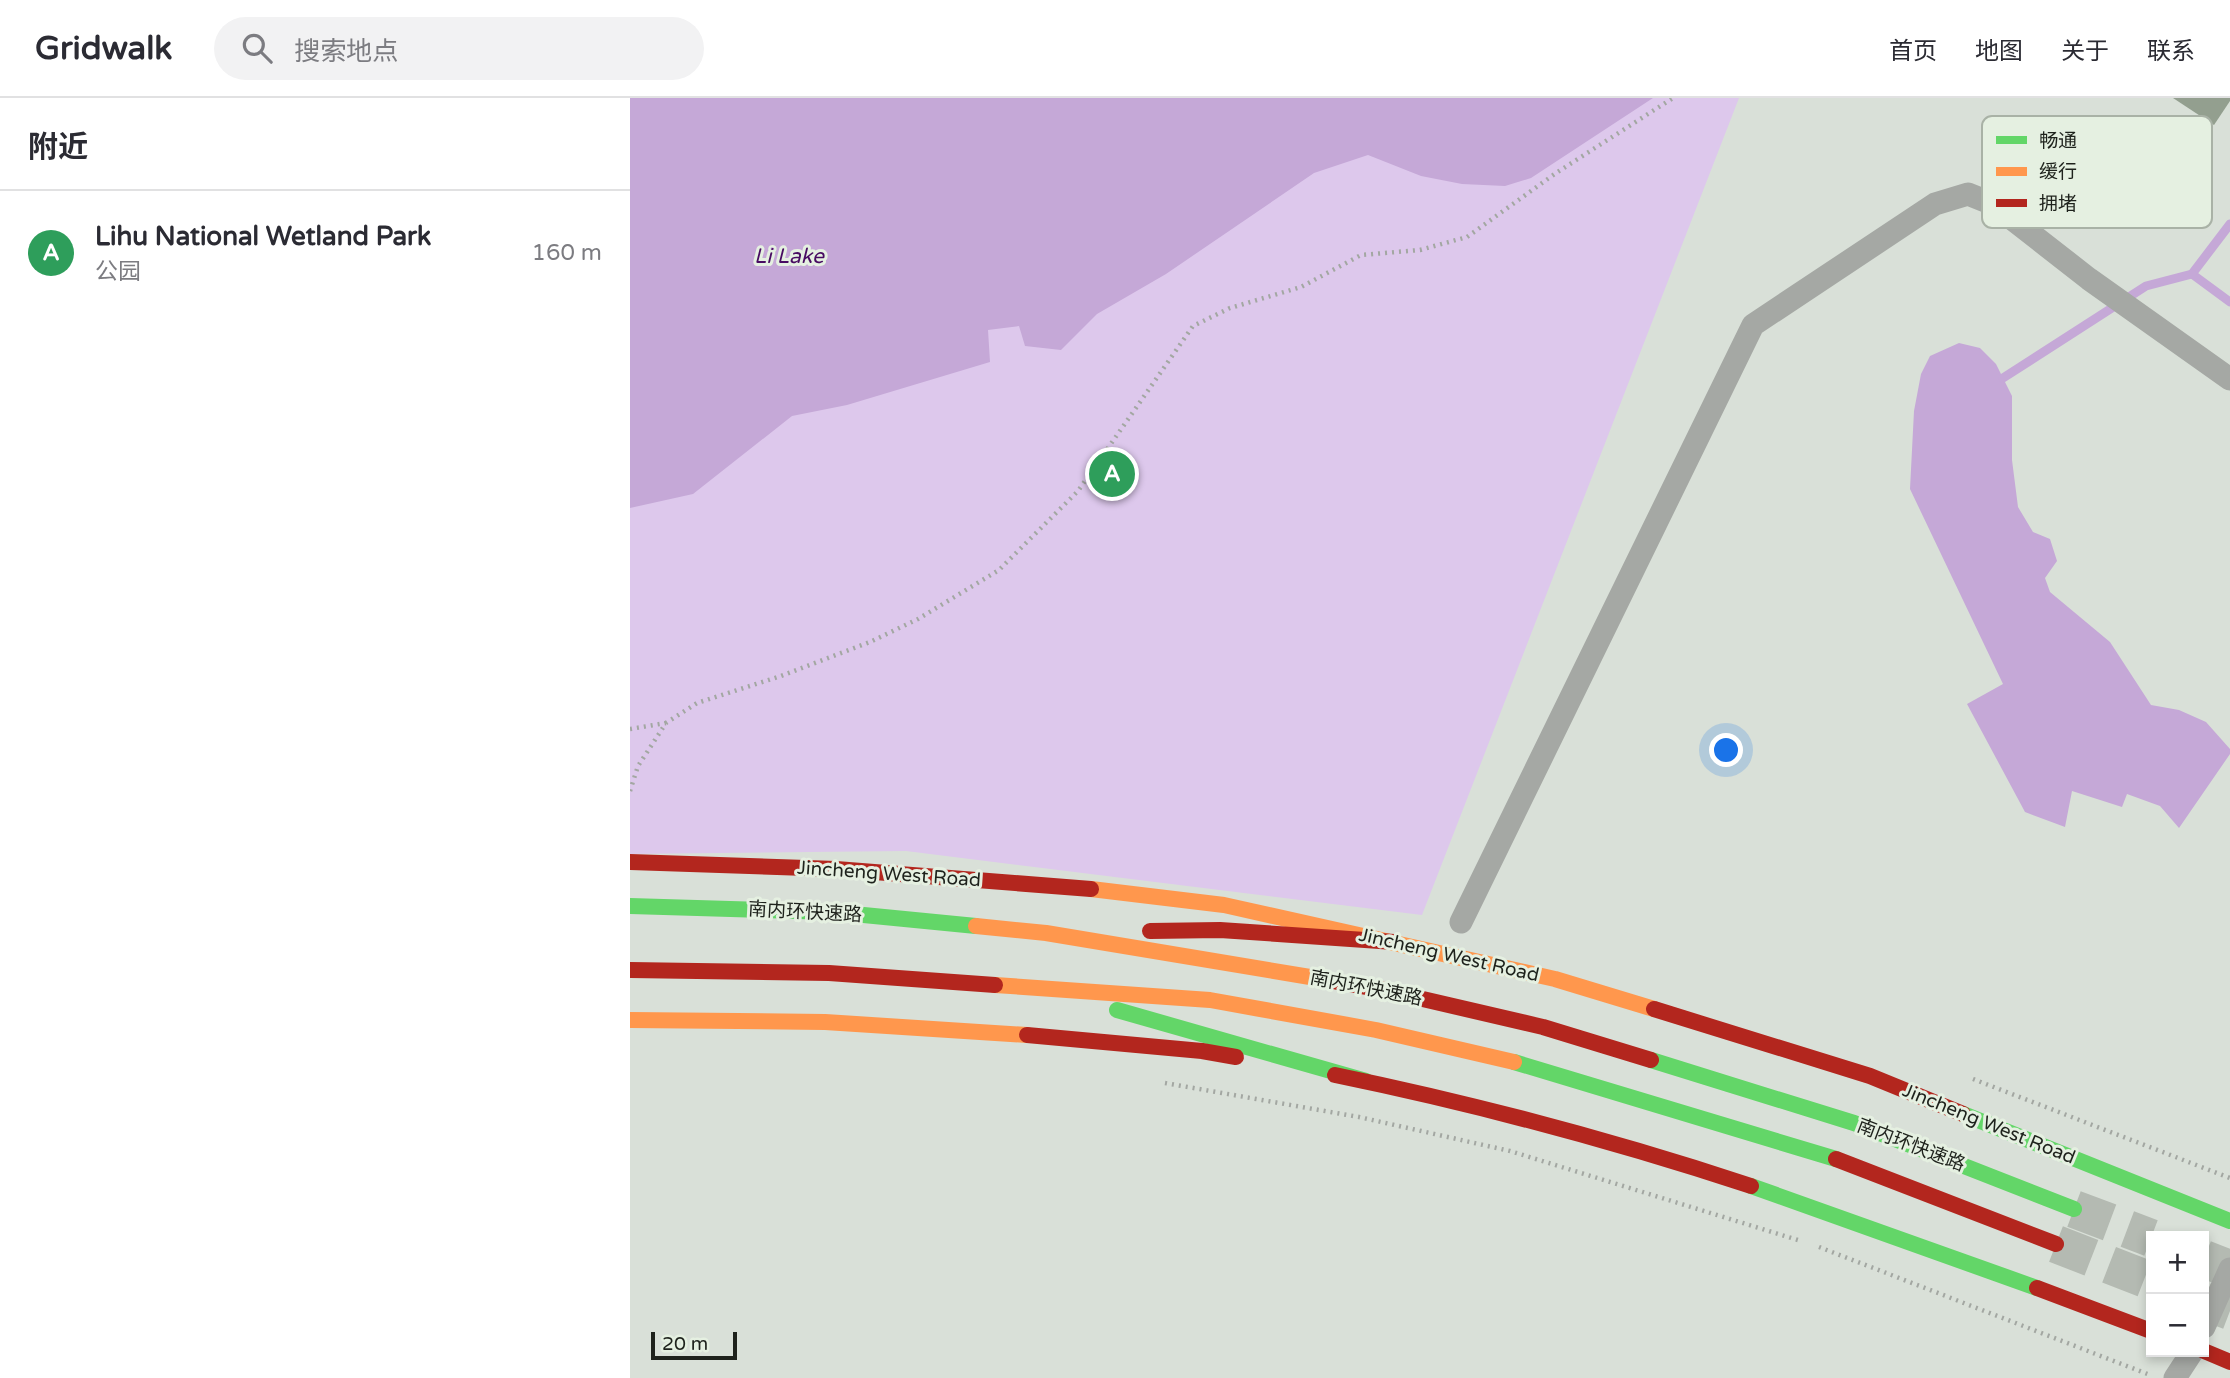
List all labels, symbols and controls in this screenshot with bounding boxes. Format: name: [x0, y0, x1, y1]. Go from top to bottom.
search box: [214, 17, 704, 80]
text: Gridwalk: [35, 29, 172, 68]
icon: search: [238, 29, 276, 67]
text: 搜索地点: [294, 36, 398, 67]
text: 首页: [1889, 37, 1937, 66]
text: 地图: [1975, 37, 2023, 66]
text: 关于: [2061, 37, 2109, 66]
text: 联系: [2147, 37, 2195, 66]
legend: [1982, 116, 2212, 228]
text: 附近: [28, 129, 88, 166]
text: 畅通: [2039, 130, 2077, 152]
text: 缓行: [2039, 161, 2077, 183]
text: 拥堵: [2039, 193, 2077, 215]
text: Lihu National Wetland Park: [95, 221, 431, 252]
text: A: [42, 239, 60, 267]
text: 160 m: [532, 239, 602, 267]
water label: Li Lake: [754, 244, 825, 269]
text: 公园: [95, 258, 141, 286]
pin: A: [1089, 448, 1135, 500]
your location: [1709, 733, 1743, 767]
street label: Jincheng West Road: [796, 857, 982, 891]
street label: 南内环快速路: [747, 898, 863, 926]
street label: Jincheng West Road: [1357, 924, 1541, 986]
street label: 南内环快速路: [1308, 966, 1424, 1010]
street label: Jincheng West Road: [1899, 1079, 2079, 1169]
street label: 南内环快速路: [1854, 1114, 1968, 1176]
map controls: [2146, 1231, 2209, 1357]
button: +: [2146, 1231, 2209, 1294]
button: −: [2146, 1294, 2209, 1357]
scale bar: [651, 1329, 737, 1361]
text: 20 m: [662, 1333, 708, 1355]

